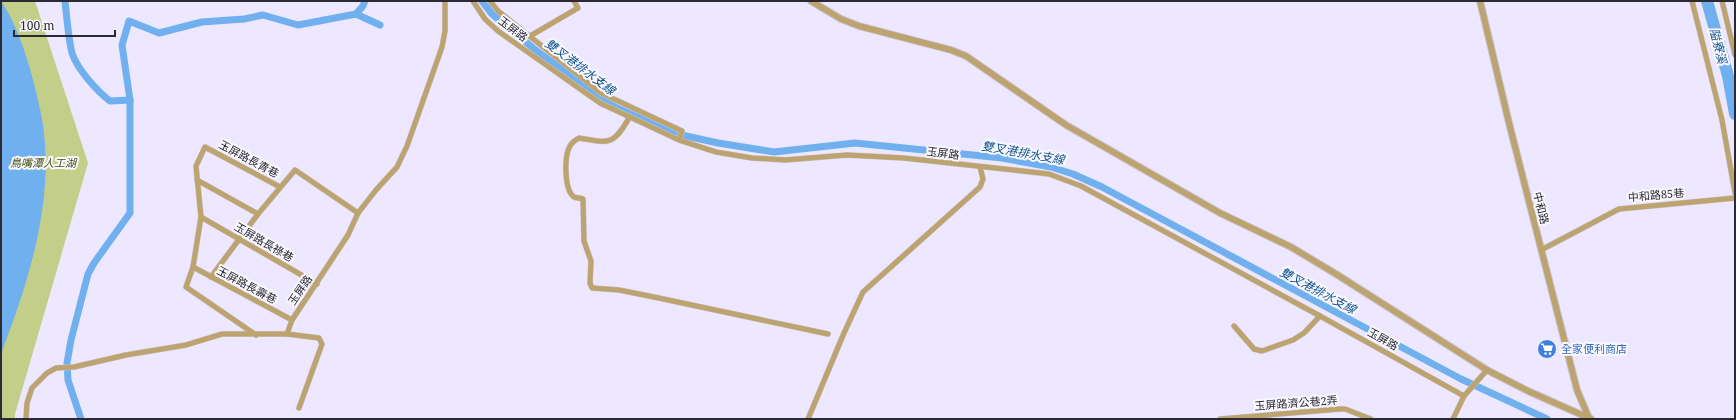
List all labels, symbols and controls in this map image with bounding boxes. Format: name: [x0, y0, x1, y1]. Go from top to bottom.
scale bar: [14, 12, 115, 38]
street label: 玉屏路: [496, 13, 531, 45]
text: 100 m: [20, 17, 55, 34]
water label: 隘寮溪: [1706, 26, 1732, 67]
water label: 雙叉港排水支線: [542, 35, 621, 100]
street label: 玉屏路長青巷: [217, 136, 282, 181]
water label: 雙叉港排水支線: [980, 137, 1068, 169]
street label: 玉屏路: [926, 143, 960, 162]
park label: 鳥嘴潭人工湖: [10, 155, 78, 170]
street label: 中和路85巷: [1627, 185, 1685, 204]
street label: 中和路: [1530, 190, 1553, 226]
street label: 玉屏路長祿巷: [232, 219, 297, 265]
street label: 玉屏路長壽巷: [215, 262, 280, 307]
water label: 雙叉港排水支線: [1277, 263, 1361, 319]
street label: 玉屏路: [284, 272, 315, 308]
street label: 玉屏路: [1365, 324, 1401, 353]
supermarket icon: 全家便利商店: [1536, 338, 1558, 360]
place label: 全家便利商店: [1561, 341, 1627, 356]
street label: 玉屏路濟公巷2弄: [1254, 392, 1338, 413]

